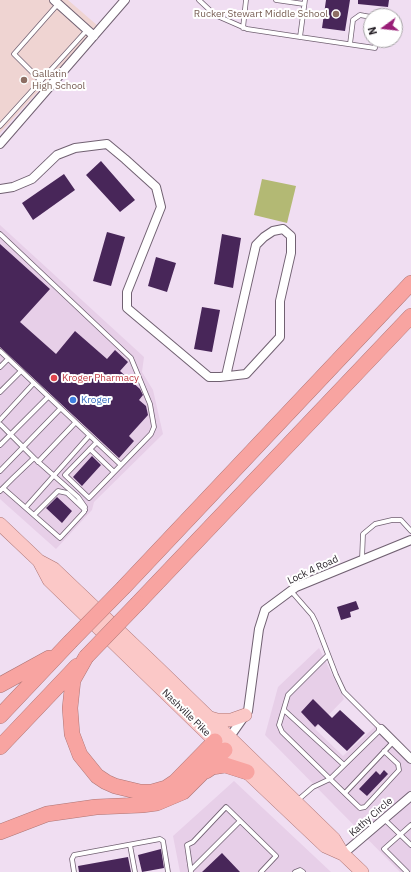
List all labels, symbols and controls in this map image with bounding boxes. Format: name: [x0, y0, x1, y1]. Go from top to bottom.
place label: Rucker Stewart Middle School: [194, 8, 328, 20]
north arrow: [363, 8, 403, 48]
marker: Rucker Stewart Middle School: [331, 9, 341, 19]
text: N: [365, 25, 380, 37]
place label: Gallatin High School: [32, 68, 85, 92]
marker: Gallatin High School: [19, 75, 29, 85]
place label: Kroger Pharmacy: [62, 372, 139, 384]
marker: Kroger Pharmacy: [49, 373, 59, 383]
place label: Kroger: [81, 394, 111, 406]
marker: Kroger: [68, 395, 78, 405]
street label: Lock 4 Road: [286, 553, 340, 587]
street label: Nashville Pike: [159, 687, 213, 739]
street label: Kathy Circle: [347, 795, 395, 839]

